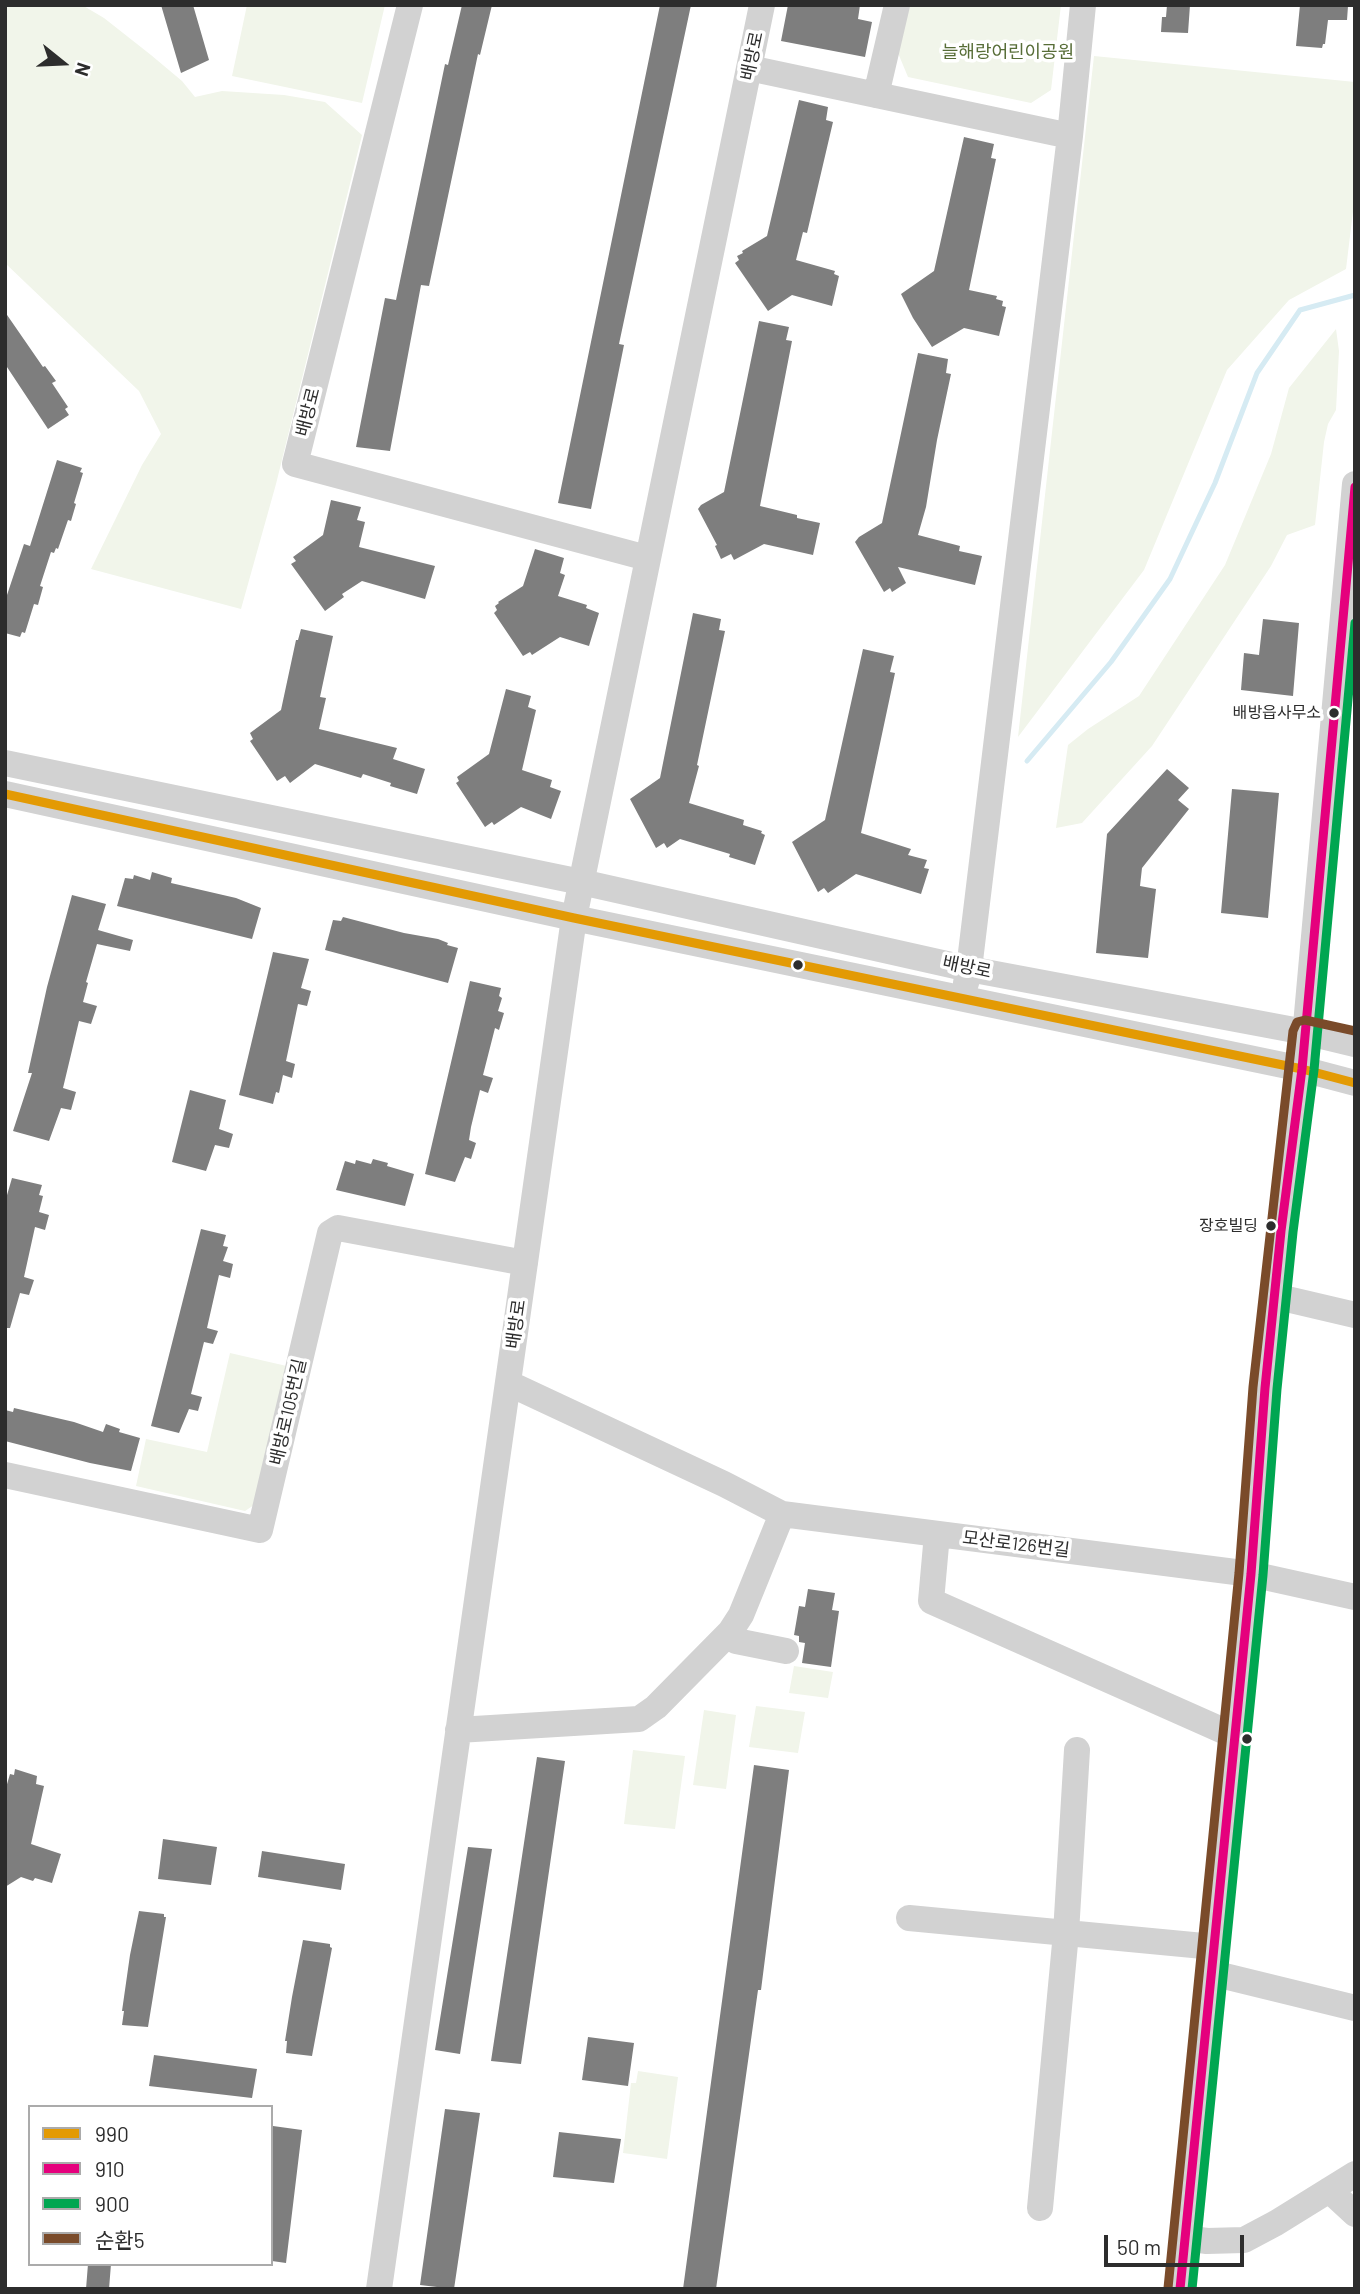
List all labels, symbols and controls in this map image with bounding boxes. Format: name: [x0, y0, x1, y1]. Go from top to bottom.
north arrow: [28, 28, 98, 98]
street label: 배방로: [736, 29, 768, 83]
park label: 늘해랑어린이공원: [942, 41, 1074, 63]
text: N: [71, 60, 96, 79]
street label: 배방로: [292, 385, 324, 439]
place label: 배방읍사무소: [1233, 703, 1321, 723]
marker: 배방읍사무소: [1327, 706, 1341, 720]
street label: 배방로: [940, 951, 994, 983]
unlabelled marker: [791, 958, 805, 972]
place label: 장호빌딩: [1199, 1216, 1258, 1236]
marker: 장호빌딩: [1264, 1219, 1278, 1233]
street label: 배방로: [502, 1298, 530, 1350]
street label: 배방로105번길: [265, 1357, 311, 1467]
street label: 모산로126번길: [961, 1527, 1071, 1561]
unlabelled marker: [1240, 1732, 1254, 1746]
legend: [28, 2105, 273, 2266]
text: 990: [95, 2121, 129, 2146]
text: 910: [95, 2156, 125, 2181]
text: 900: [95, 2191, 130, 2216]
scale bar: [1108, 2220, 1248, 2264]
text: 순환5: [95, 2227, 144, 2252]
text: 50 m: [1117, 2234, 1161, 2259]

